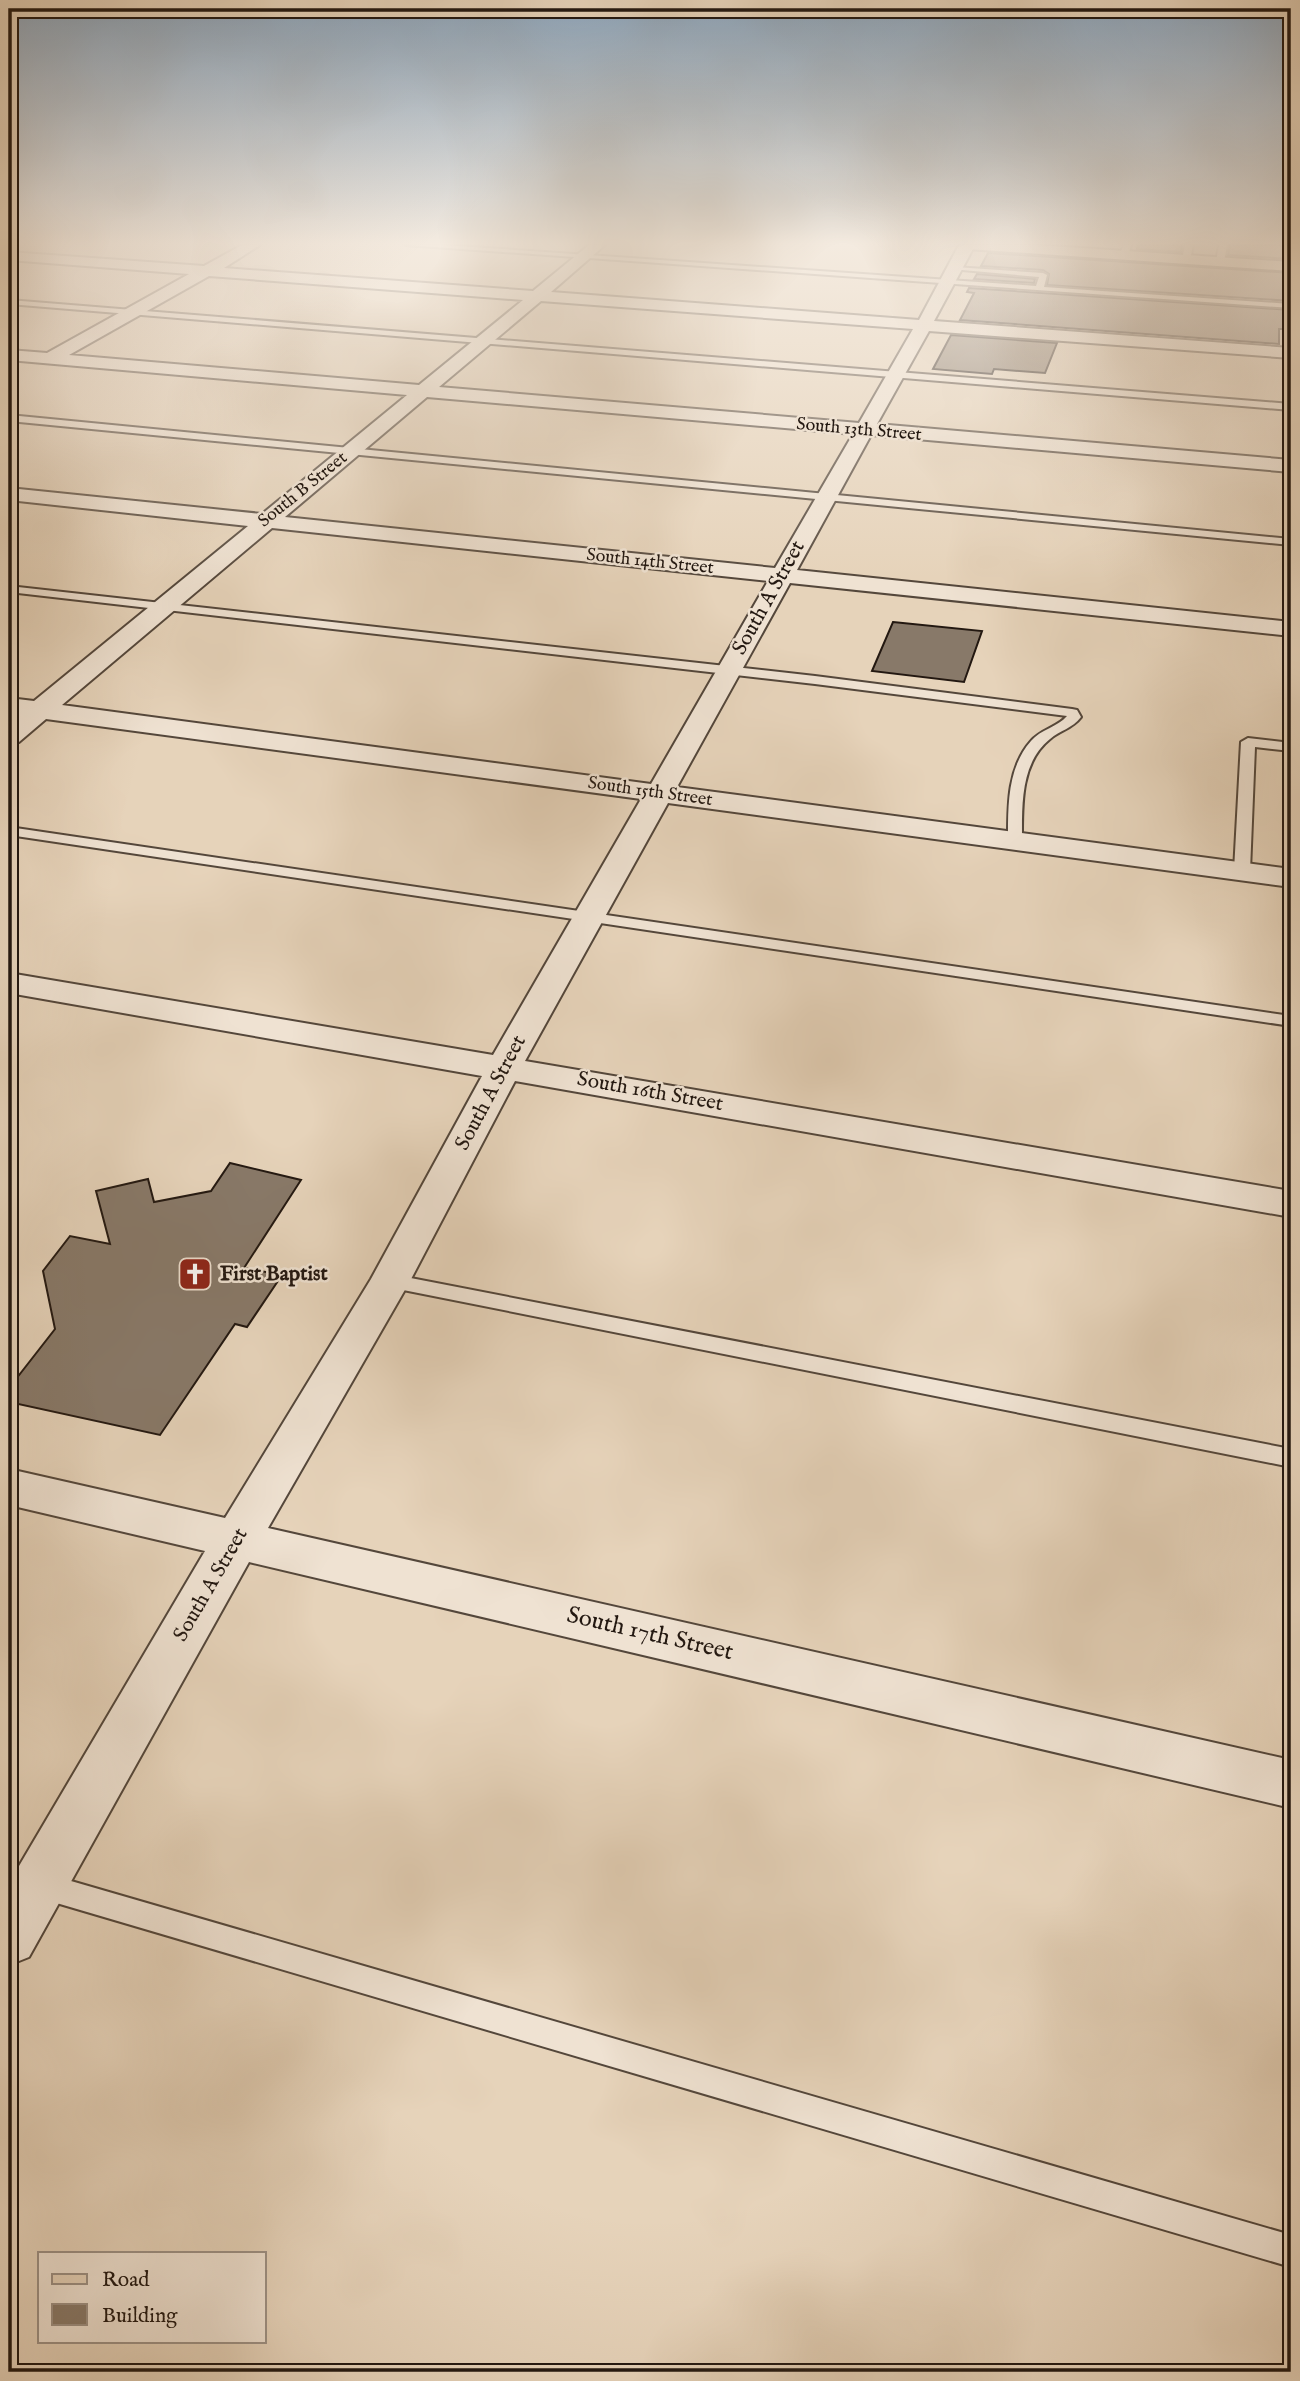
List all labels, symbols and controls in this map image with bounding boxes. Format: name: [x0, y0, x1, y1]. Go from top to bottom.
street label: South 13th Street: [795, 413, 923, 447]
street label: South B Street: [254, 447, 352, 533]
street label: South A Street: [726, 536, 812, 660]
street label: South 14th Street: [585, 544, 715, 580]
street label: South 15th Street: [586, 772, 714, 812]
street label: South A Street: [449, 1031, 533, 1155]
street label: South 16th Street: [575, 1066, 725, 1118]
church icon: First Baptist: [176, 1255, 214, 1293]
place label: First Baptist: [220, 1261, 328, 1288]
street label: South A Street: [168, 1523, 254, 1647]
street label: South 17th Street: [564, 1600, 736, 1668]
legend: [38, 2252, 266, 2342]
text: Road: [102, 2267, 150, 2294]
text: Building: [102, 2303, 178, 2330]

